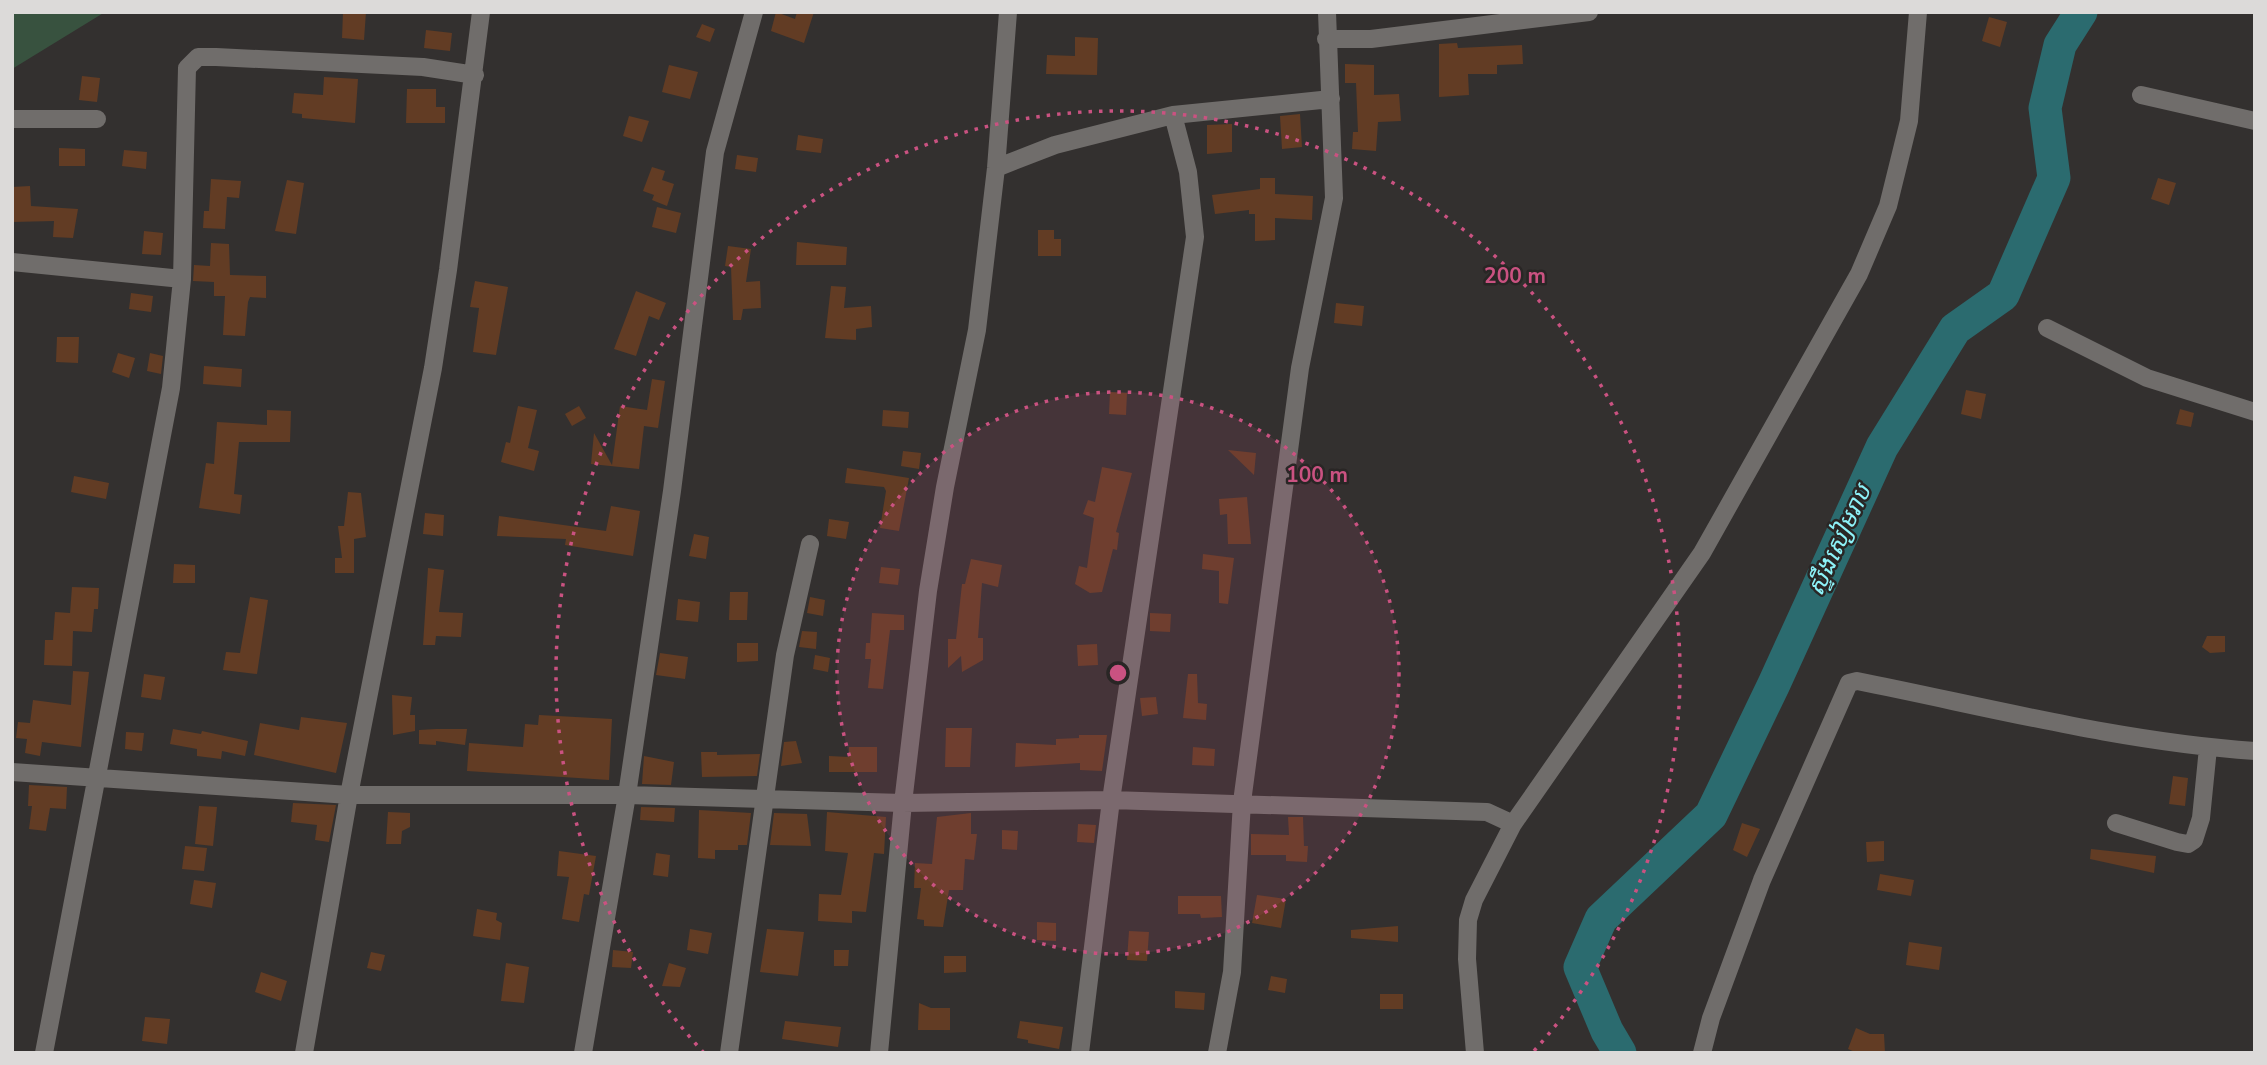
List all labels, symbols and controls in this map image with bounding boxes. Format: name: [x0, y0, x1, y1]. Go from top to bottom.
text: 200 m: [1484, 262, 1546, 290]
text: 100 m: [1286, 461, 1348, 489]
water label: ស្ទឹងសៀមរាប: [1799, 478, 1879, 601]
centre of rings: [1106, 661, 1130, 685]

